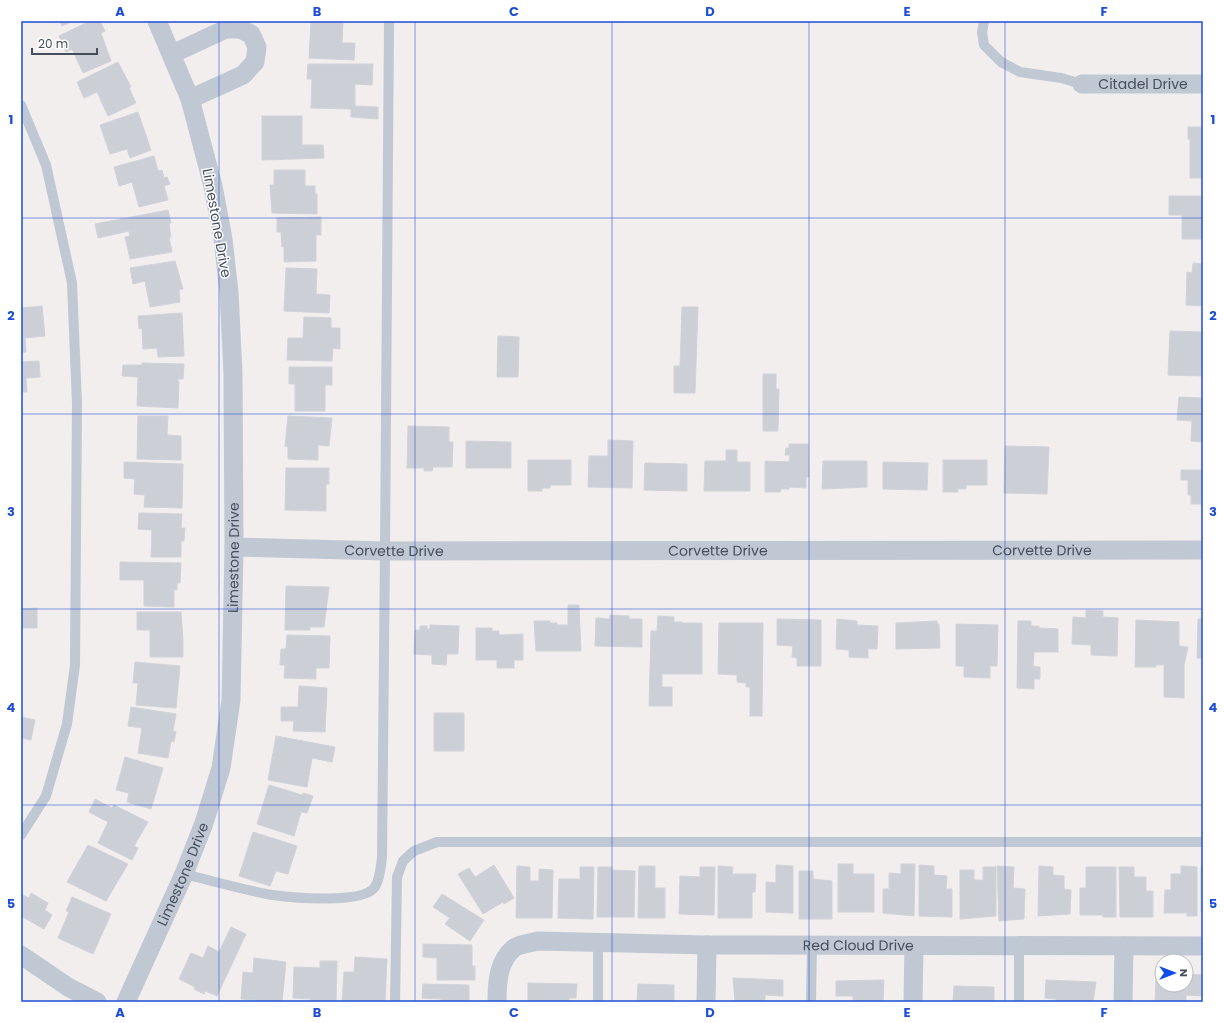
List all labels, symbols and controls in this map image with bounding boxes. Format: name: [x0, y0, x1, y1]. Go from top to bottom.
text: A: [115, 2, 125, 21]
text: B: [313, 2, 322, 21]
text: C: [509, 2, 519, 21]
text: D: [705, 2, 715, 21]
text: E: [903, 2, 911, 21]
text: F: [1100, 2, 1108, 21]
scale bar: [32, 30, 97, 56]
text: 20 m: [38, 35, 68, 52]
street label: Citadel Drive: [1098, 74, 1188, 94]
text: 1: [9, 110, 13, 129]
text: 1: [1211, 110, 1215, 129]
street label: Limestone Drive: [198, 167, 236, 279]
text: 2: [7, 306, 15, 325]
text: 2: [1209, 306, 1217, 325]
text: 3: [7, 502, 15, 521]
street label: Limestone Drive: [223, 502, 244, 613]
text: 3: [1209, 502, 1217, 521]
street label: Corvette Drive: [344, 540, 444, 561]
street label: Corvette Drive: [992, 540, 1092, 560]
street label: Corvette Drive: [668, 541, 768, 561]
text: 4: [7, 698, 16, 717]
text: 4: [1209, 698, 1218, 717]
street label: Limestone Drive: [152, 819, 213, 929]
text: 5: [7, 894, 15, 913]
text: 5: [1209, 894, 1217, 913]
street label: Red Cloud Drive: [803, 935, 914, 955]
north arrow: [1154, 953, 1194, 993]
text: N: [1176, 969, 1192, 977]
text: A: [115, 1003, 125, 1022]
text: B: [313, 1003, 322, 1022]
text: C: [509, 1003, 519, 1022]
text: D: [705, 1003, 715, 1022]
text: E: [903, 1003, 911, 1022]
text: F: [1100, 1003, 1108, 1022]

